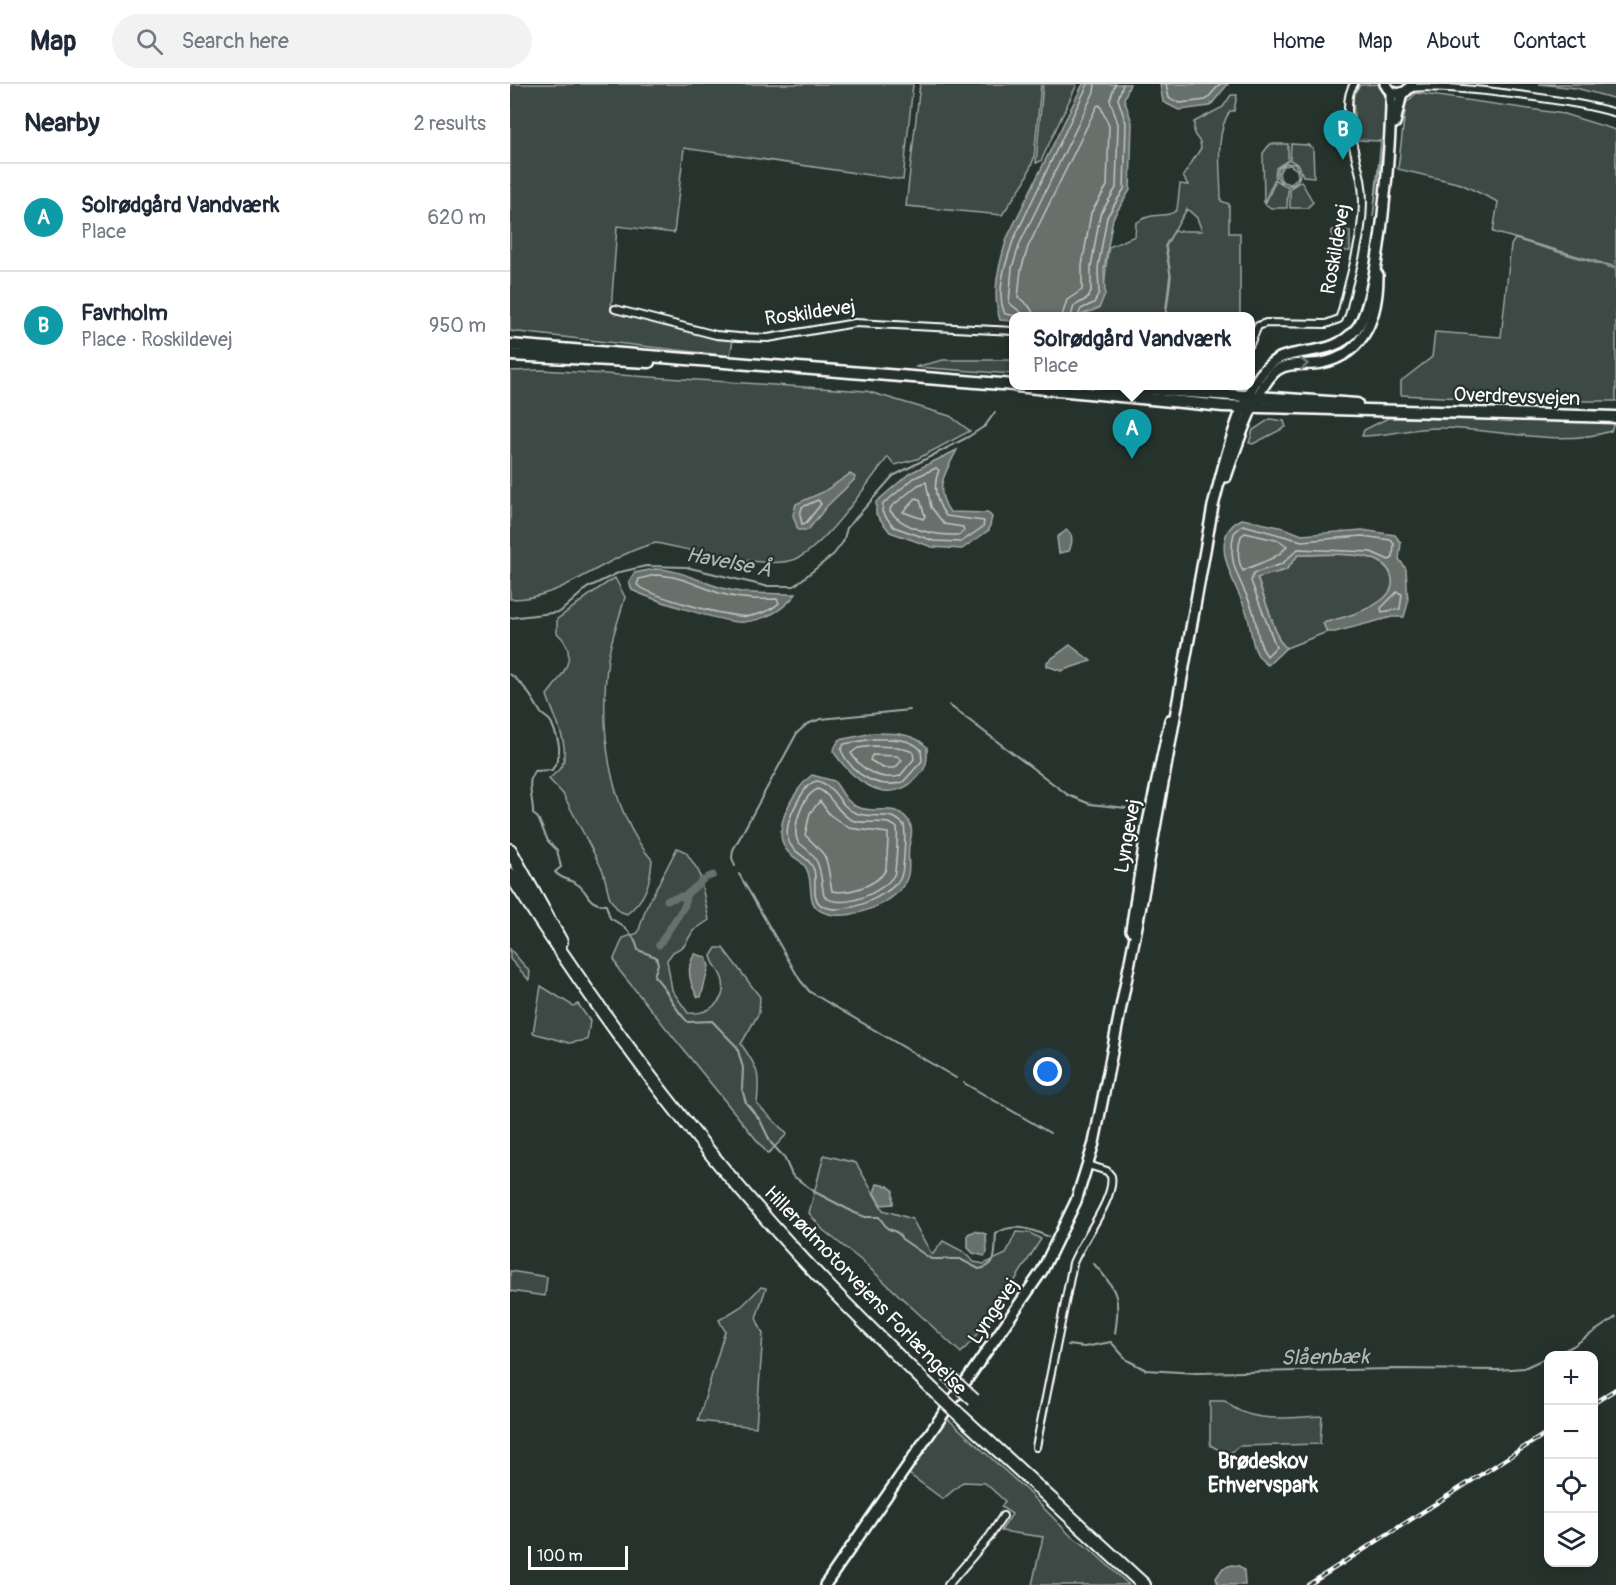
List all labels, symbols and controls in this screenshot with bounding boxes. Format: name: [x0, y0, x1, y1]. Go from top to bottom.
search box: [112, 14, 532, 68]
text: Map: [30, 24, 76, 59]
icon: search: [133, 25, 166, 58]
text: Search here: [181, 27, 289, 55]
text: Home: [1272, 28, 1325, 55]
text: Map: [1358, 28, 1393, 55]
text: About: [1426, 28, 1480, 55]
text: Contact: [1513, 28, 1586, 55]
text: Nearby: [24, 107, 100, 139]
pin: B: [1324, 110, 1362, 160]
text: 2 results: [414, 111, 486, 136]
text: Solrødgård Vandværk: [81, 191, 279, 219]
street label: Roskildevej: [1315, 202, 1356, 296]
text: A: [37, 205, 50, 230]
text: 620 m: [427, 205, 486, 230]
text: Place: [81, 219, 126, 244]
street label: Roskildevej: [763, 294, 857, 331]
text: Favrholm: [81, 299, 168, 327]
popup: [1009, 312, 1255, 390]
text: B: [38, 313, 49, 338]
text: 950 m: [429, 313, 486, 338]
text: Solrødgård Vandværk: [1033, 325, 1231, 353]
text: Place · Roskildevej: [81, 327, 233, 352]
text: Place: [1033, 353, 1078, 378]
one-way arrow: [1299, 358, 1308, 371]
street label: Overdrevsvejen: [1453, 382, 1581, 411]
pin: A: [1112, 410, 1152, 459]
water label: Havelse Å: [684, 541, 774, 584]
street label: Lyngevej: [1109, 797, 1146, 875]
your location: [1033, 1057, 1062, 1086]
street label: Hillerødmotorvejens Forlængelse: [759, 1180, 972, 1400]
street label: Lyngevej: [962, 1273, 1025, 1349]
water label: Slåenbæk: [1281, 1343, 1371, 1372]
map controls: [1544, 1351, 1598, 1567]
button: +: [1544, 1351, 1598, 1405]
button: −: [1544, 1405, 1598, 1459]
district label: Brødeskov Erhvervspark: [1208, 1448, 1318, 1499]
button: locate: [1544, 1459, 1598, 1513]
button: layers: [1544, 1513, 1598, 1567]
scale bar: [528, 1543, 628, 1570]
text: 100 m: [537, 1546, 583, 1566]

